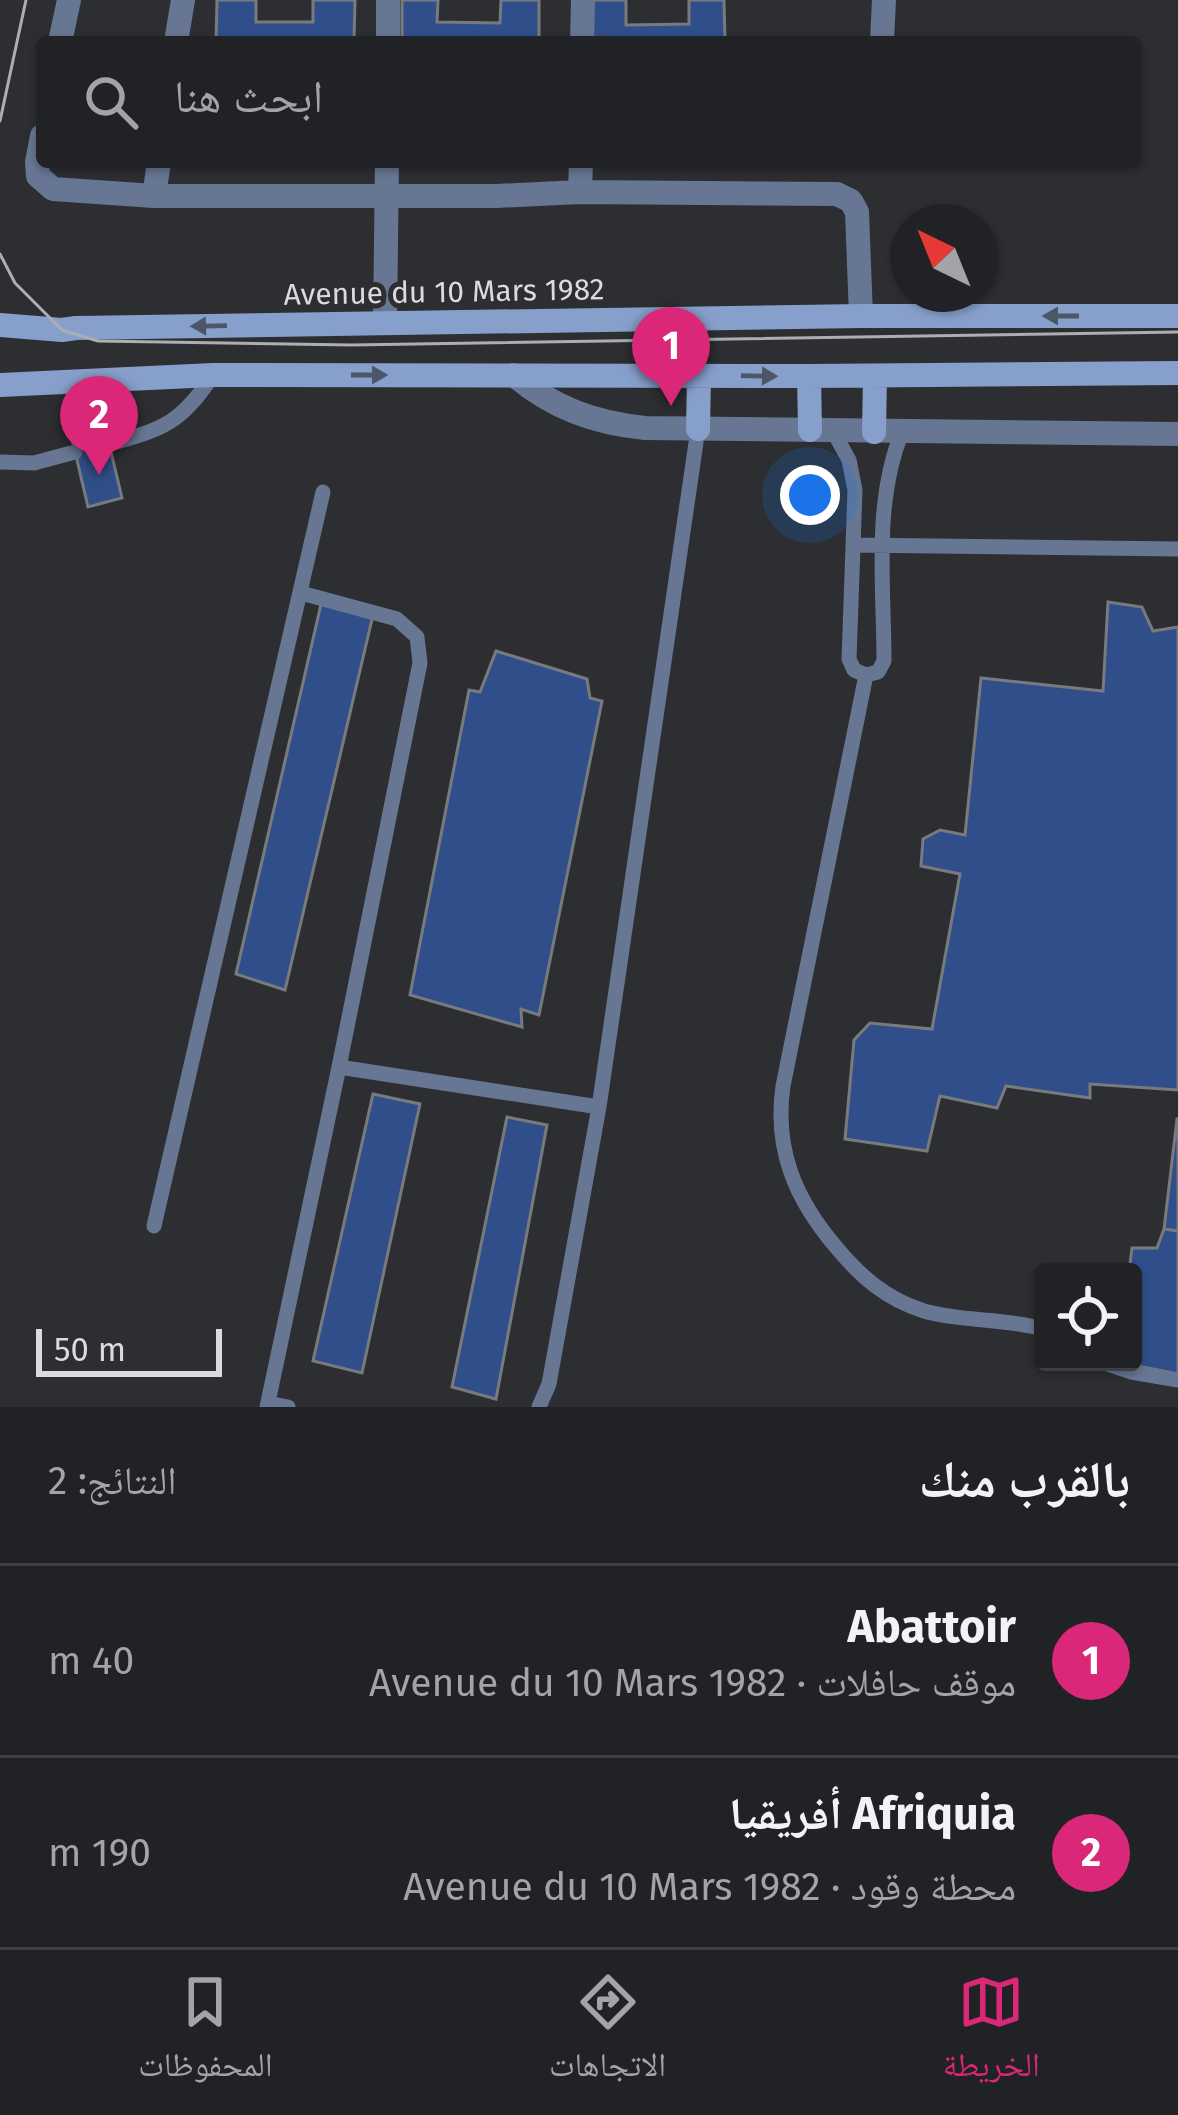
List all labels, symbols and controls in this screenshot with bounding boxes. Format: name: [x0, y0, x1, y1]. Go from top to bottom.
search box: [36, 36, 1142, 168]
icon: search: [78, 69, 144, 135]
text: ابحث هنا: [174, 70, 323, 124]
north arrow: [890, 204, 998, 312]
street label: Avenue du 10 Mars 1982: [283, 271, 605, 313]
one-way arrow: [1041, 306, 1079, 326]
pin: 1: [632, 307, 710, 406]
one-way arrow: [189, 316, 227, 335]
one-way arrow: [351, 365, 389, 385]
one-way arrow: [741, 366, 779, 385]
pin: 2: [60, 376, 138, 475]
your location: [780, 465, 840, 525]
map controls: [1034, 1263, 1142, 1371]
button: locate: [1034, 1263, 1142, 1371]
scale bar: [36, 1323, 222, 1376]
text: 50 m: [54, 1330, 126, 1370]
text: بالقرب منك: [919, 1449, 1130, 1511]
text: النتائج: 2: [48, 1458, 177, 1504]
text: Abattoir: [847, 1600, 1016, 1654]
text: 40 m: [48, 1638, 134, 1684]
text: 1: [1082, 1638, 1100, 1684]
text: موقف حافلات · Avenue du 10 Mars 1982: [369, 1660, 1016, 1706]
text: Afriquia أفريقيا: [729, 1787, 1016, 1841]
text: 190 m: [48, 1830, 151, 1876]
text: 2: [1081, 1830, 1101, 1876]
text: محطة وقود · Avenue du 10 Mars 1982: [403, 1864, 1016, 1910]
tab: المحفوظات: [138, 1969, 273, 2097]
tab: الاتجاهات: [549, 1969, 666, 2097]
tab: الخريطة: [943, 1969, 1040, 2097]

